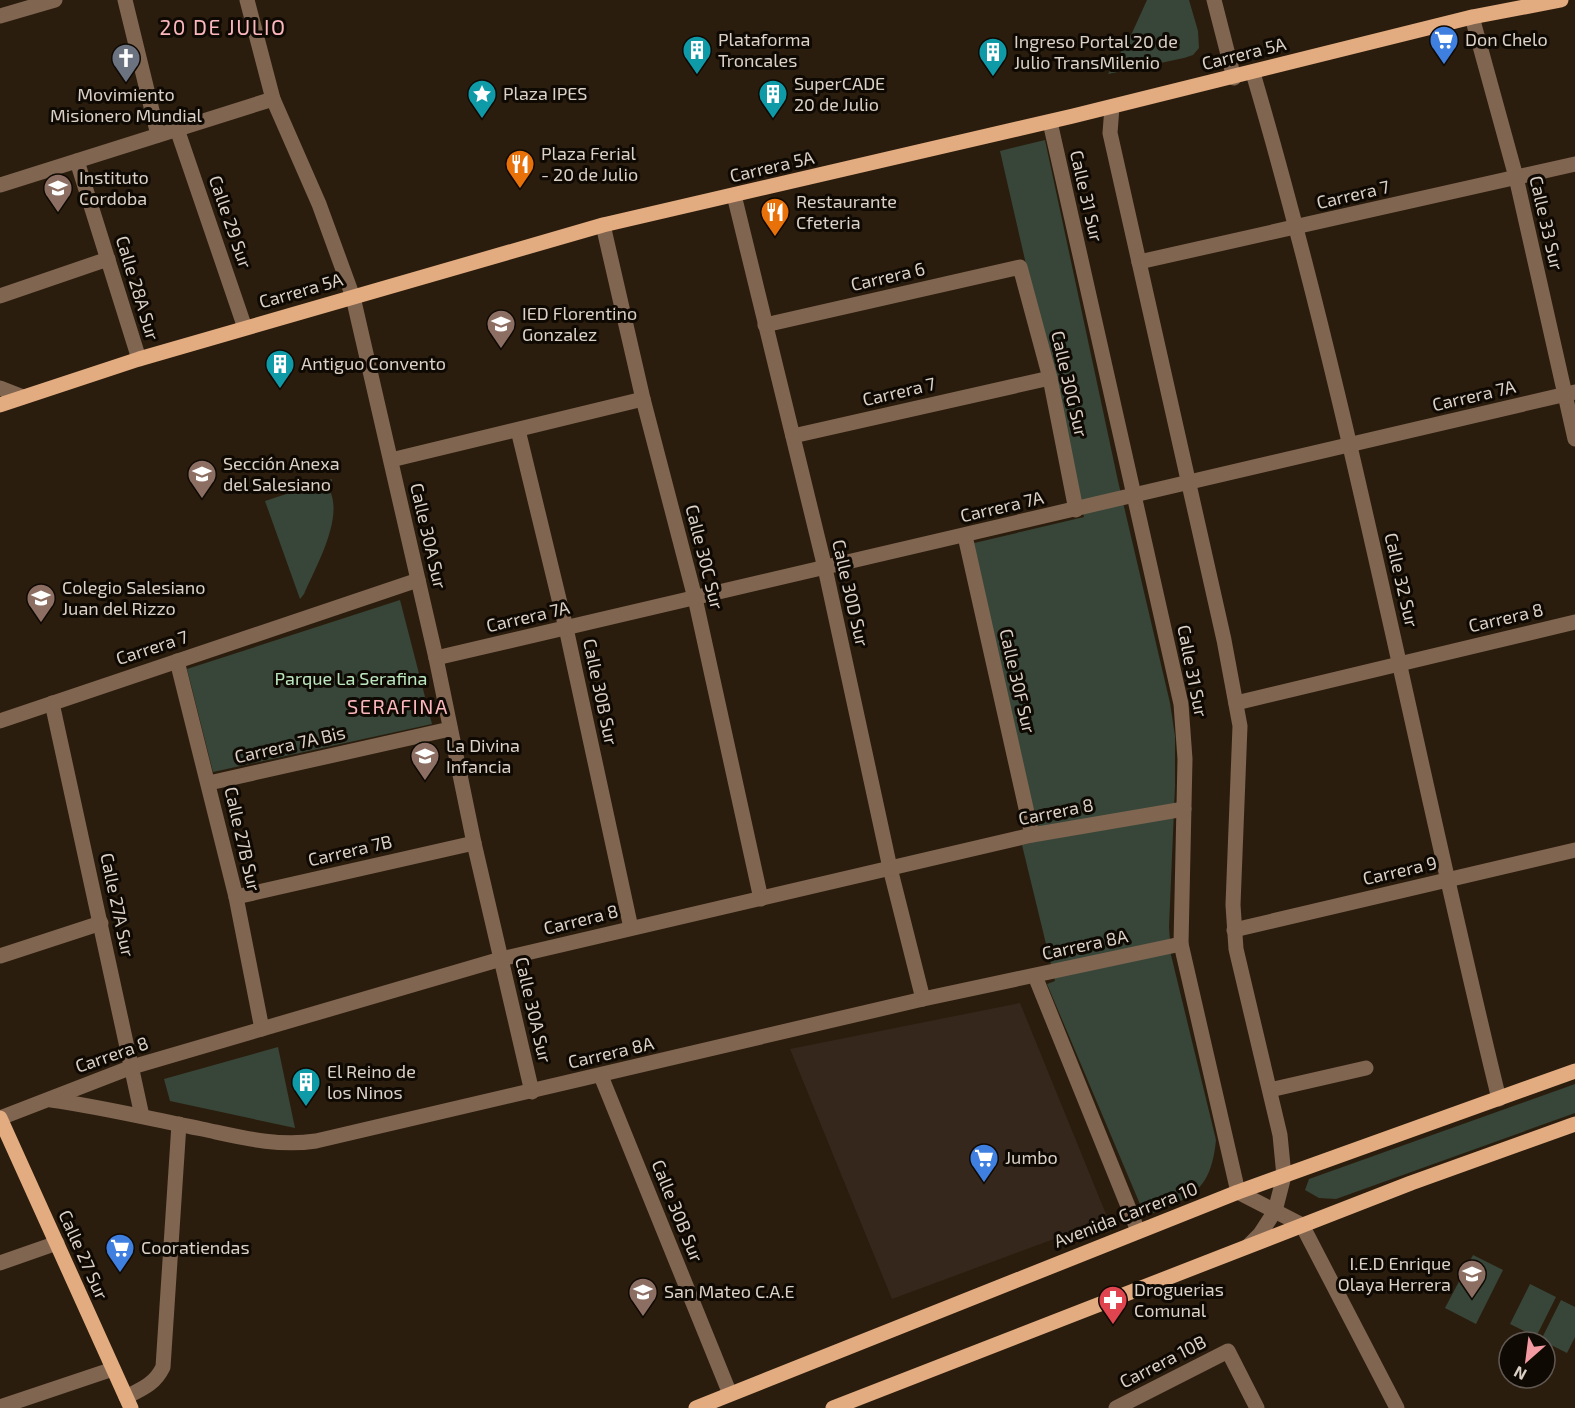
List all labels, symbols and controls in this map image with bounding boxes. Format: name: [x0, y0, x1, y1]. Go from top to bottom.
district label: 20 DE JULIO: [159, 14, 287, 39]
supermarket icon: Don Chelo: [1428, 24, 1460, 66]
place label: Plataforma Troncales: [718, 28, 810, 71]
place label: Don Chelo: [1465, 28, 1548, 50]
place label: Ingreso Portal 20 de Julio TransMilenio: [1014, 30, 1178, 73]
street label: Carrera 5A: [1199, 32, 1289, 74]
building icon: Plataforma Troncales: [681, 34, 713, 76]
building icon: Ingreso Portal 20 de Julio TransMilenio: [977, 36, 1009, 78]
church icon: Movimiento Misionero Mundial: [110, 42, 142, 84]
place label: SuperCADE 20 de Julio: [794, 72, 885, 115]
place icon: Plaza IPES: [466, 78, 498, 120]
building icon: SuperCADE 20 de Julio: [757, 78, 789, 120]
place label: Plaza IPES: [503, 82, 587, 104]
place label: Movimiento Misionero Mundial: [50, 83, 203, 126]
place label: Plaza Ferial - 20 de Julio: [541, 142, 638, 185]
street label: Carrera 5A: [727, 145, 817, 186]
restaurant icon: Plaza Ferial - 20 de Julio: [504, 148, 536, 190]
street label: Calle 31 Sur: [1066, 148, 1108, 244]
place label: Instituto Cordoba: [79, 166, 149, 209]
school or university icon: Instituto Cordoba: [42, 172, 74, 214]
street label: Calle 29 Sur: [205, 172, 257, 271]
street label: Calle 33 Sur: [1525, 173, 1569, 272]
street label: Carrera 7: [1314, 175, 1391, 213]
place label: Restaurante Cfeteria: [796, 190, 897, 233]
restaurant icon: Restaurante Cfeteria: [759, 196, 791, 238]
street label: Calle 28A Sur: [112, 233, 164, 343]
street label: Carrera 6: [849, 257, 927, 295]
street label: Carrera 5A: [256, 267, 346, 312]
place label: IED Florentino Gonzalez: [522, 302, 637, 345]
school or university icon: IED Florentino Gonzalez: [485, 308, 517, 350]
street label: Calle 30G Sur: [1047, 329, 1093, 439]
building icon: Antiguo Convento: [264, 348, 296, 390]
place label: Antiguo Convento: [301, 352, 446, 374]
street label: Carrera 7: [860, 372, 937, 410]
street label: Carrera 7A: [1430, 375, 1518, 415]
place label: Sección Anexa del Salesiano: [223, 452, 340, 495]
school or university icon: Sección Anexa del Salesiano: [186, 458, 218, 500]
street label: Calle 30A Sur: [406, 481, 452, 591]
street label: Carrera 7A: [958, 486, 1046, 526]
street label: Calle 30C Sur: [681, 502, 729, 611]
street label: Calle 32 Sur: [1380, 530, 1424, 629]
street label: Calle 30D Sur: [828, 537, 874, 648]
place label: Colegio Salesiano Juan del Rizzo: [62, 576, 205, 619]
school or university icon: Colegio Salesiano Juan del Rizzo: [25, 582, 57, 624]
street label: Carrera 7A: [484, 596, 572, 636]
street label: Carrera 8: [1466, 598, 1545, 636]
street label: Calle 31 Sur: [1173, 623, 1213, 719]
street label: Carrera 7: [113, 625, 190, 669]
street label: Calle 30F Sur: [995, 626, 1041, 735]
street label: Calle 30B Sur: [579, 637, 623, 747]
park label: Parque La Serafina: [275, 667, 427, 689]
district label: SERAFINA: [347, 694, 449, 718]
street label: Carrera 7A Bis: [232, 721, 347, 767]
place label: La Divina Infancia: [446, 734, 520, 777]
school or university icon: La Divina Infancia: [409, 740, 441, 782]
street label: Calle 27B Sur: [220, 784, 266, 893]
street label: Carrera 8: [1016, 793, 1095, 829]
street label: Carrera 7B: [306, 830, 394, 870]
street label: Calle 27A Sur: [96, 851, 140, 959]
street label: Carrera 9: [1361, 851, 1439, 889]
street label: Carrera 8: [541, 899, 620, 939]
street label: Carrera 8A: [1040, 924, 1131, 964]
street label: Calle 30A Sur: [511, 955, 557, 1065]
street label: Carrera 8: [72, 1031, 151, 1077]
street label: Carrera 8A: [566, 1031, 657, 1073]
place label: El Reino de los Ninos: [327, 1060, 416, 1103]
building icon: El Reino de los Ninos: [290, 1066, 322, 1108]
supermarket icon: Jumbo: [968, 1142, 1000, 1184]
place label: Jumbo: [1005, 1146, 1058, 1168]
street label: Calle 30B Sur: [647, 1156, 708, 1265]
street label: Avenida Carrera 10: [1051, 1177, 1201, 1252]
street label: Calle 27 Sur: [54, 1207, 113, 1303]
supermarket icon: Cooratiendas: [104, 1232, 136, 1274]
place label: Cooratiendas: [141, 1236, 250, 1258]
place label: I.E.D Enrique Olaya Herrera: [1338, 1252, 1451, 1295]
school or university icon: I.E.D Enrique Olaya Herrera: [1456, 1258, 1488, 1300]
school or university icon: San Mateo C.A.E: [627, 1276, 659, 1318]
place label: Droguerias Comunal: [1134, 1278, 1224, 1321]
place label: San Mateo C.A.E: [664, 1280, 795, 1302]
pharmacy icon: Droguerias Comunal: [1097, 1284, 1129, 1326]
street label: Carrera 10B: [1116, 1330, 1210, 1392]
north arrow: [1497, 1330, 1557, 1390]
text: N: [1510, 1363, 1529, 1385]

